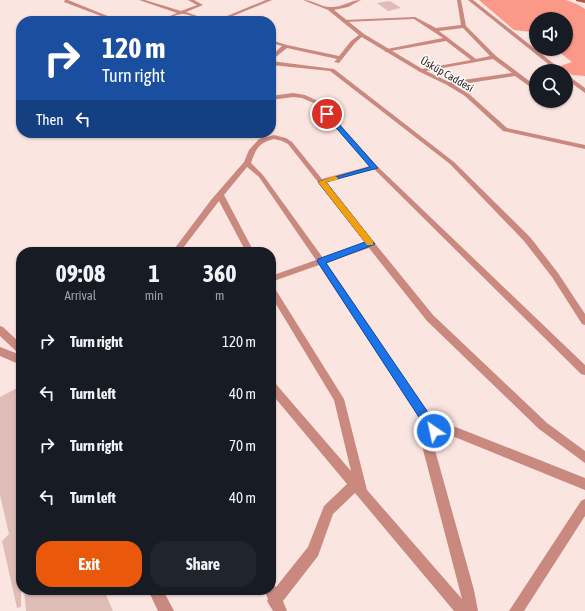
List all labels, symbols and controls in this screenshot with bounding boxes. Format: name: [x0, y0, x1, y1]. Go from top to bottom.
map controls: [529, 12, 573, 108]
button: sound: [529, 12, 573, 56]
icon: right: [36, 32, 88, 84]
text: 120 m: [102, 32, 165, 64]
street label: Üsküp Caddesi: [418, 54, 476, 94]
button: search: [529, 64, 573, 108]
text: Turn right: [102, 65, 165, 86]
pin: [310, 97, 344, 131]
icon: arrive: [316, 103, 338, 125]
icon: left: [72, 108, 94, 130]
text: Then: [36, 111, 64, 128]
text: 09:08: [55, 260, 105, 287]
text: 1: [148, 260, 160, 287]
text: 360: [203, 260, 237, 287]
text: Arrival: [64, 288, 96, 303]
text: min: [145, 288, 163, 303]
text: m: [215, 288, 224, 303]
icon: right: [36, 330, 58, 352]
text: Turn right: [70, 333, 123, 350]
text: 120 m: [222, 333, 256, 350]
icon: left: [36, 382, 58, 404]
text: Turn left: [70, 385, 116, 402]
text: 40 m: [229, 385, 256, 402]
position arrow: [413, 410, 455, 452]
icon: right: [36, 434, 58, 456]
text: Turn right: [70, 437, 123, 454]
text: 70 m: [229, 437, 256, 454]
icon: left: [36, 486, 58, 508]
text: Turn left: [70, 489, 116, 506]
text: 40 m: [229, 489, 256, 506]
button: Exit: [36, 541, 142, 587]
button: Share: [150, 541, 256, 587]

